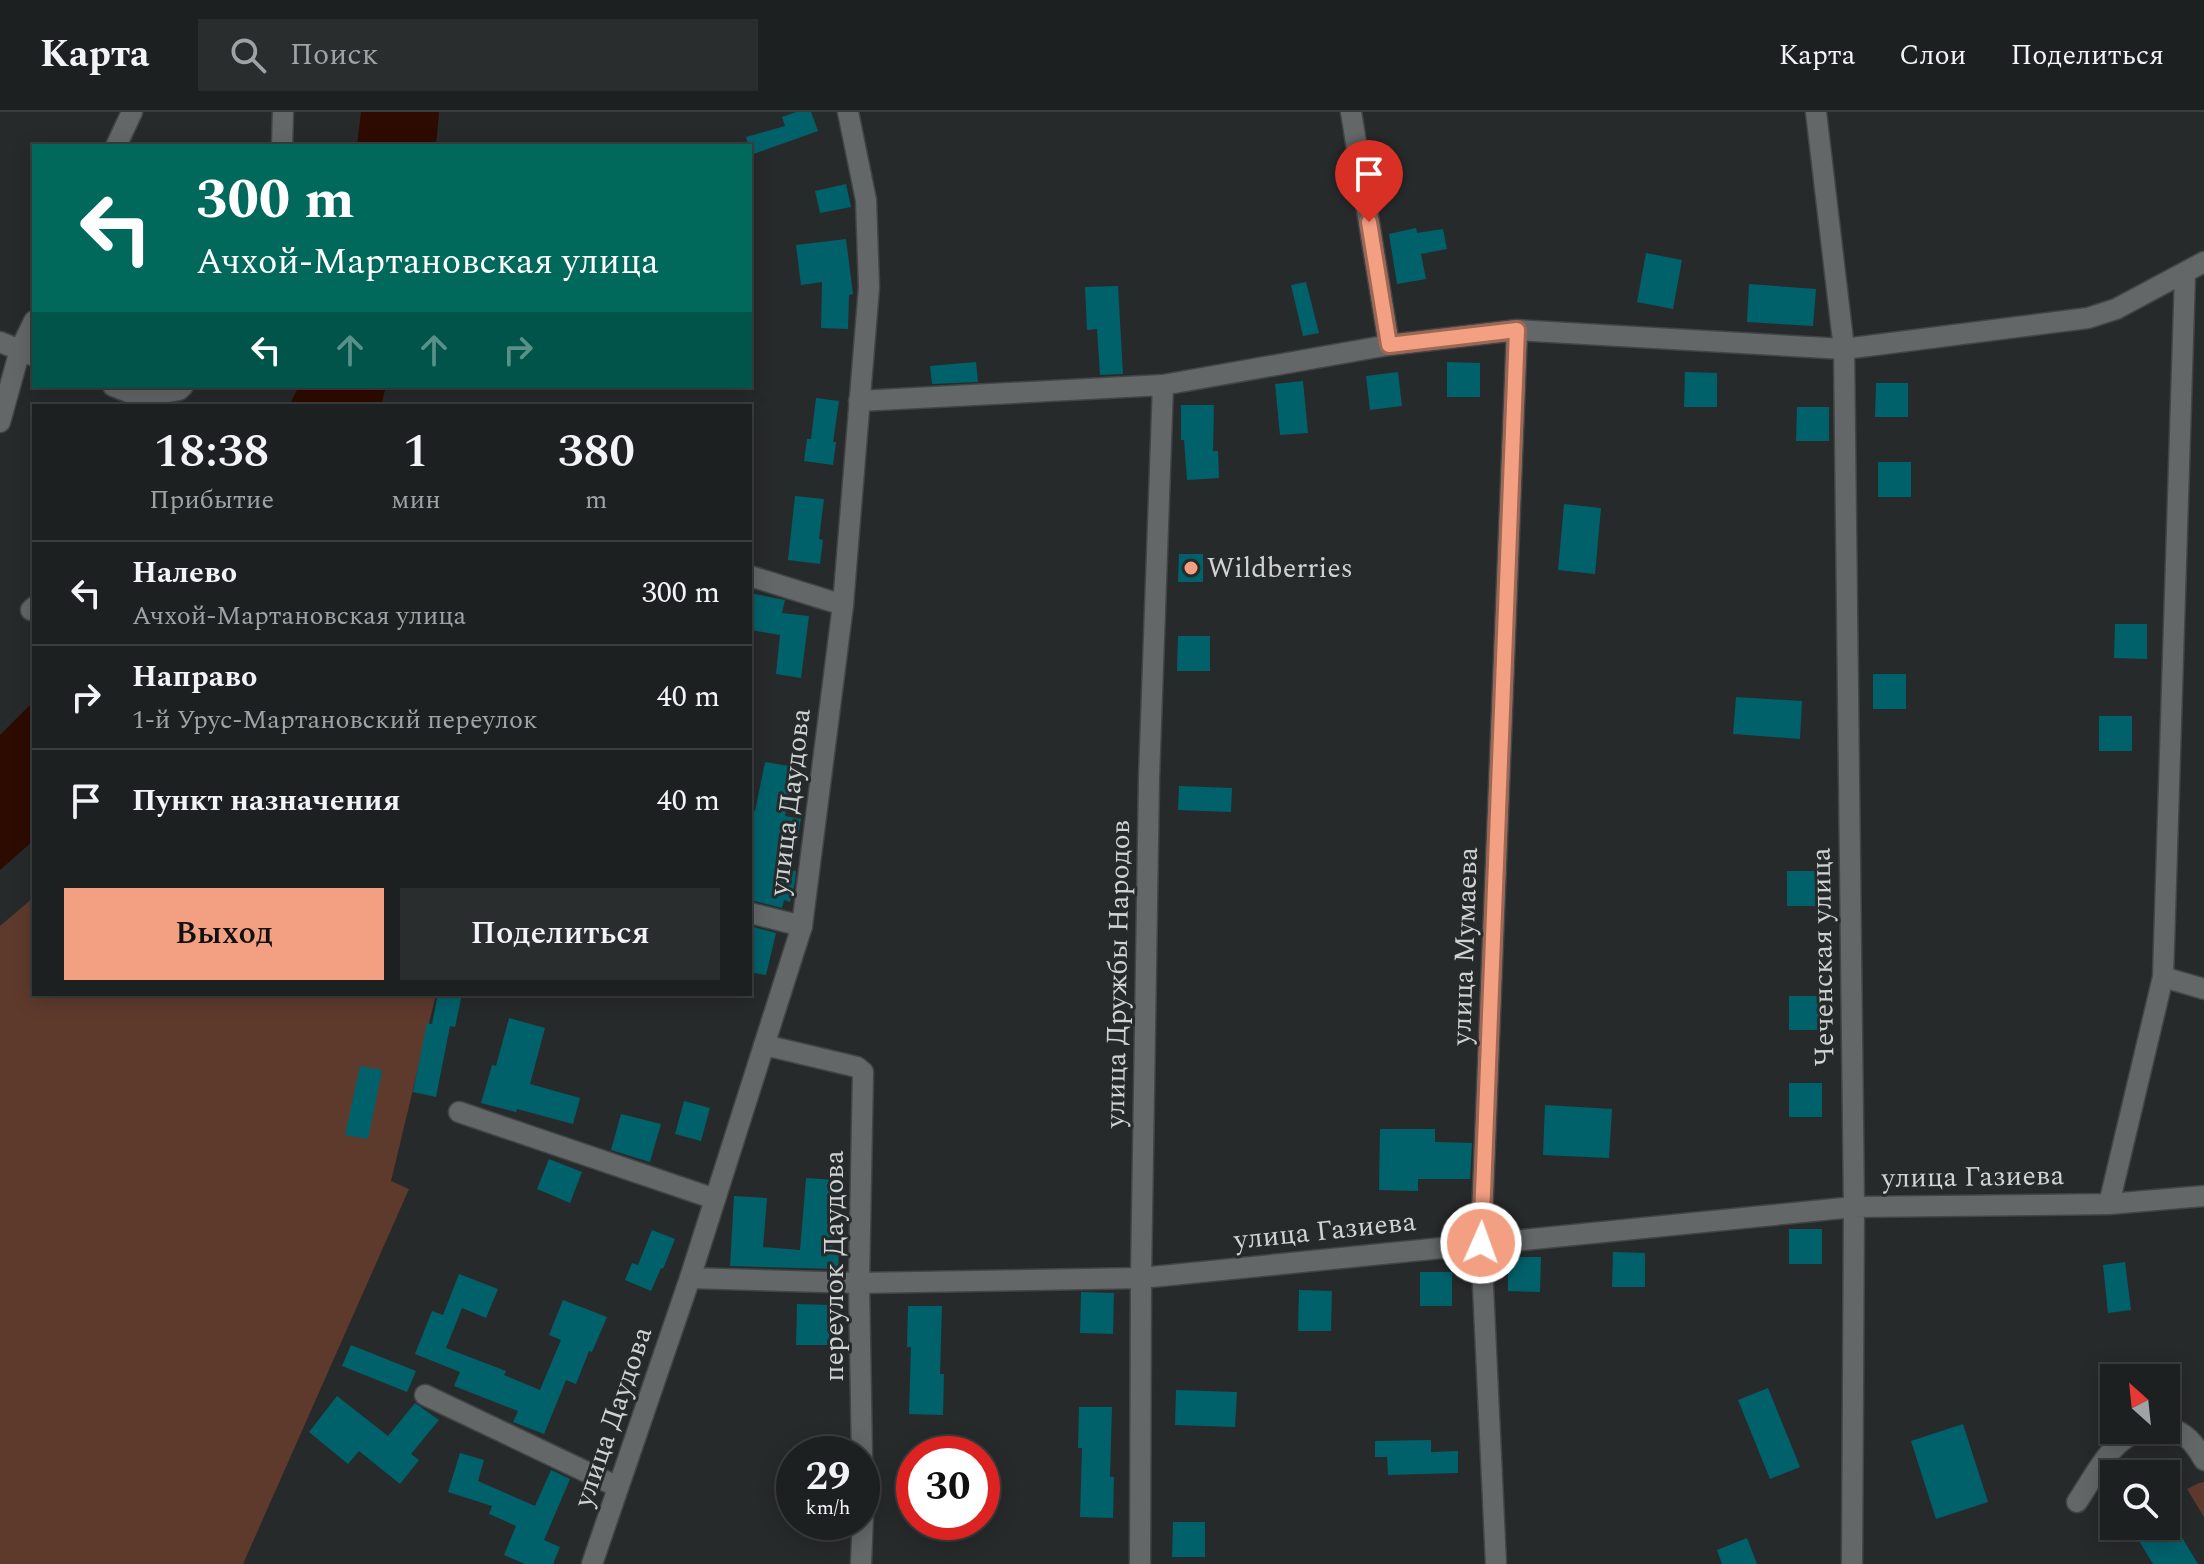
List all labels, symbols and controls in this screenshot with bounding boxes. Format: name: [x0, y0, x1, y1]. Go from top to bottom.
search box: [198, 19, 758, 91]
text: Карта: [40, 26, 150, 84]
text: Поиск: [290, 32, 378, 78]
icon: search: [226, 33, 270, 77]
text: Карта: [1779, 34, 1855, 77]
text: Слои: [1899, 34, 1966, 77]
text: Поделиться: [2010, 34, 2164, 77]
pin: [1335, 140, 1403, 222]
icon: arrive: [1347, 152, 1391, 196]
text: 300 m: [196, 158, 355, 243]
icon: left: [64, 176, 168, 280]
text: Ачхой-Мартановская улица: [196, 235, 659, 290]
icon: left: [244, 328, 288, 372]
icon: ahead: [328, 328, 372, 372]
icon: ahead: [412, 328, 456, 372]
icon: right: [496, 328, 540, 372]
text: 18:38: [154, 415, 269, 488]
text: 1: [403, 415, 429, 488]
text: 380: [558, 415, 635, 488]
text: Прибытие: [149, 480, 274, 520]
text: мин: [391, 480, 441, 520]
text: m: [585, 480, 607, 520]
place label: Wildberries: [1207, 547, 1353, 590]
text: Налево: [132, 550, 237, 596]
marker: Wildberries: [1182, 559, 1200, 577]
text: 300 m: [642, 570, 720, 616]
icon: left: [64, 571, 108, 615]
text: Ачхой-Мартановская улица: [132, 596, 466, 636]
text: Направо: [132, 654, 257, 700]
text: 40 m: [657, 674, 720, 720]
icon: right: [64, 675, 108, 719]
text: 1-й Урус-Мартановский переулок: [132, 700, 538, 740]
street label: улица Даудова: [757, 706, 823, 899]
text: Пункт назначения: [132, 778, 400, 824]
text: 40 m: [657, 778, 720, 824]
icon: arrive: [64, 779, 108, 823]
street label: улица Дружбы Народов: [1094, 820, 1142, 1129]
street label: улица Мумаева: [1440, 846, 1490, 1047]
street label: Чеченская улица: [1800, 847, 1846, 1067]
button: Выход: [64, 888, 384, 980]
button: Поделиться: [400, 888, 720, 980]
street label: переулок Даудова: [813, 1150, 856, 1382]
street label: улица Газиева: [1880, 1154, 2065, 1200]
street label: улица Газиева: [1231, 1200, 1418, 1262]
position arrow: [1439, 1201, 1523, 1285]
street label: улица Даудова: [562, 1321, 664, 1514]
north arrow: [2100, 1364, 2180, 1444]
map controls: [2100, 1364, 2180, 1540]
speed limit sign: 30: [896, 1436, 1000, 1540]
text: 29: [806, 1447, 850, 1508]
button: search: [2100, 1460, 2180, 1540]
text: km/h: [806, 1493, 851, 1523]

